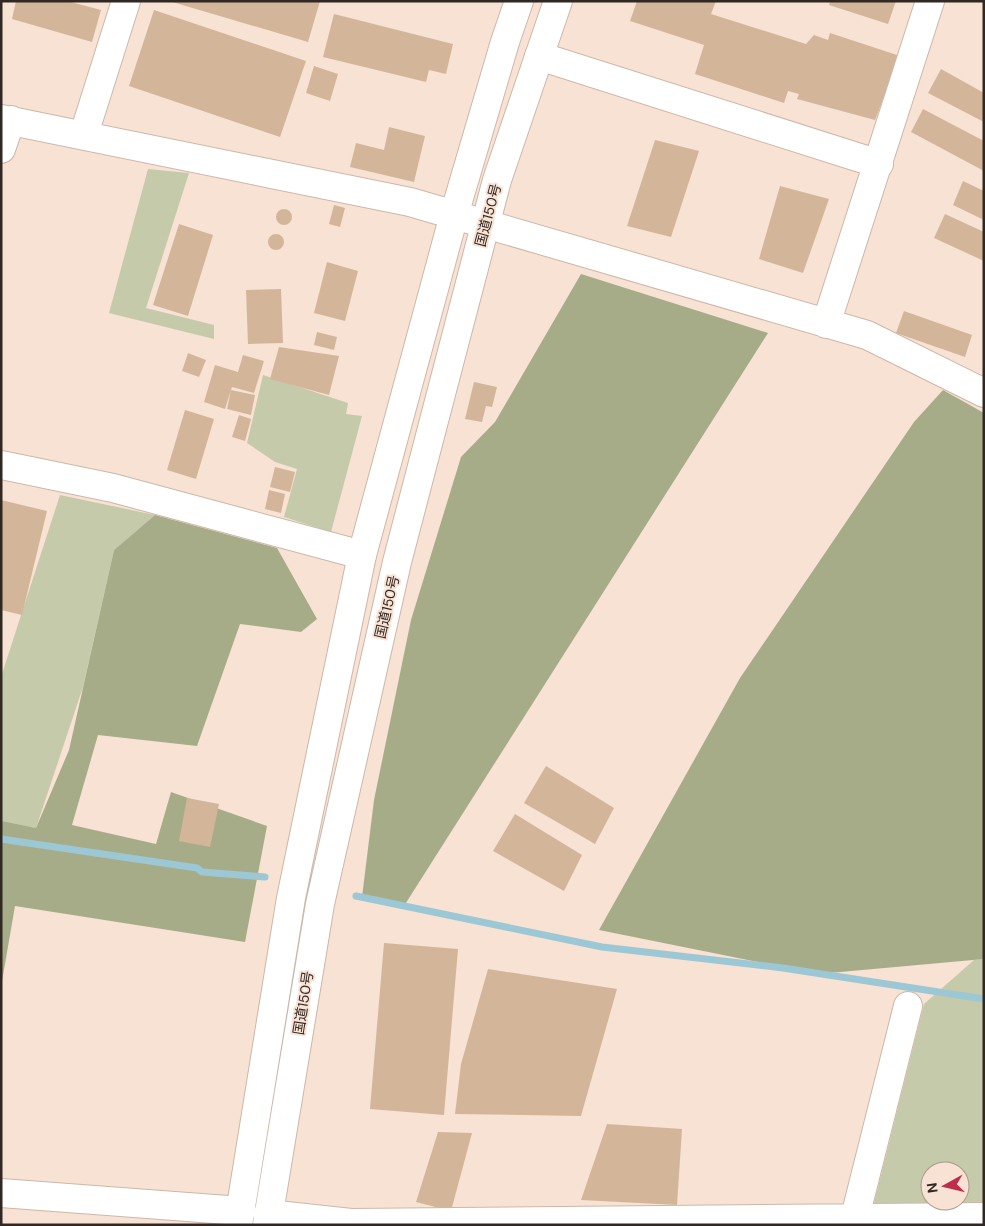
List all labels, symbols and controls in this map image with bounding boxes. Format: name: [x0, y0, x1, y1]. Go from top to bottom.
street label: 国道150号: [471, 182, 505, 248]
street label: 国道150号: [371, 574, 403, 640]
street label: 国道150号: [289, 970, 317, 1036]
north arrow: [920, 1161, 970, 1211]
text: N: [923, 1181, 942, 1194]

